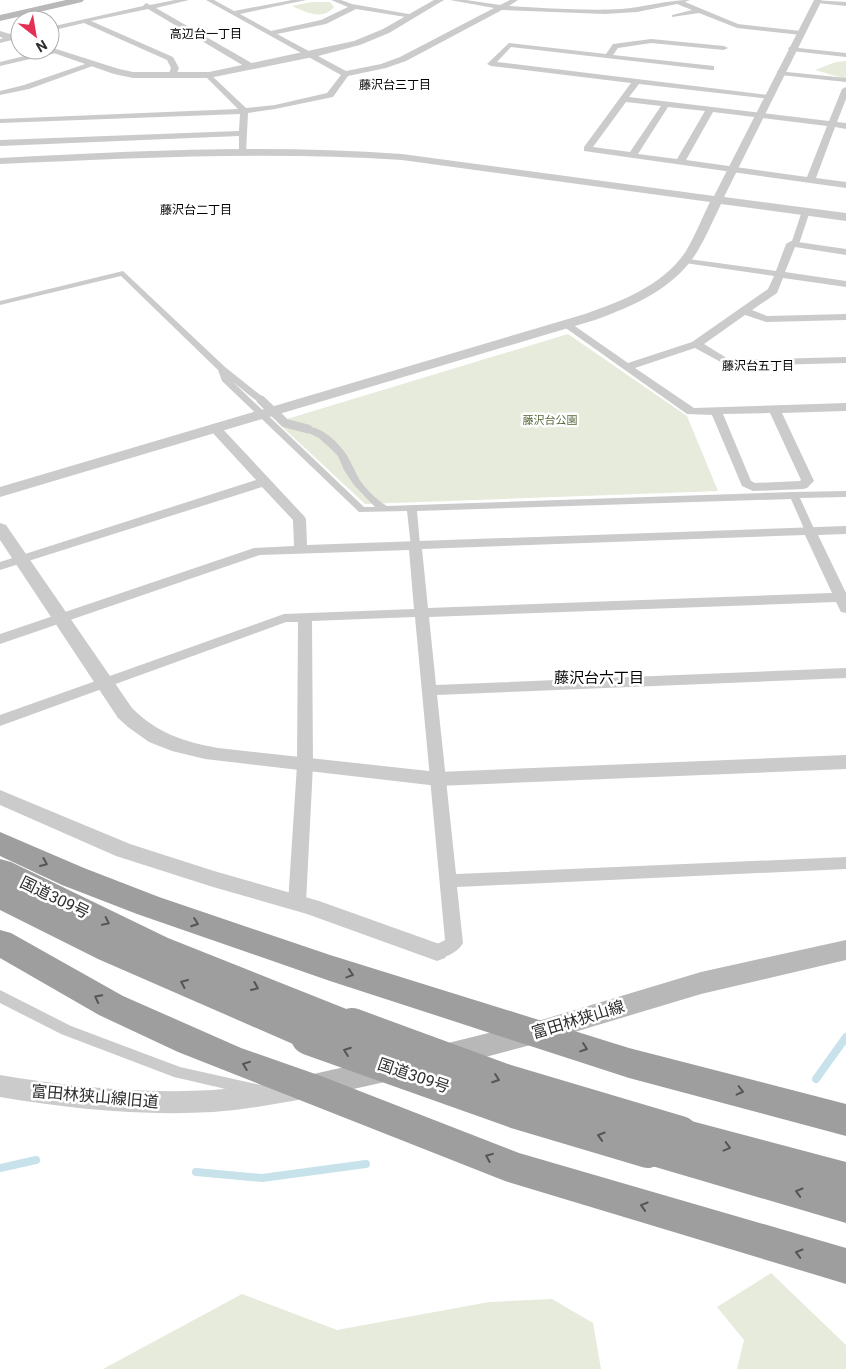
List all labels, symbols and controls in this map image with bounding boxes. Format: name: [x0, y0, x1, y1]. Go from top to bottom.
north arrow: [10, 10, 60, 60]
district label: 高辺台一丁目: [170, 27, 242, 41]
text: N: [33, 37, 50, 56]
district label: 藤沢台三丁目: [359, 78, 431, 92]
district label: 藤沢台二丁目: [160, 203, 232, 217]
district label: 藤沢台五丁目: [722, 359, 794, 373]
park label: 藤沢台公園: [523, 414, 578, 427]
district label: 藤沢台六丁目: [554, 669, 644, 687]
one-way arrow: [39, 857, 48, 868]
street label: 国道309号: [17, 872, 93, 922]
one-way arrow: [101, 916, 110, 927]
one-way arrow: [191, 917, 199, 927]
one-way arrow: [345, 968, 353, 978]
one-way arrow: [180, 979, 189, 990]
one-way arrow: [250, 981, 259, 992]
one-way arrow: [95, 994, 104, 1004]
street label: 富田林狭山線: [529, 996, 627, 1043]
one-way arrow: [579, 1042, 587, 1052]
one-way arrow: [343, 1047, 352, 1057]
street label: 国道309号: [375, 1054, 452, 1097]
one-way arrow: [243, 1061, 251, 1071]
one-way arrow: [492, 1073, 500, 1083]
street label: 富田林狭山線旧道: [30, 1081, 160, 1112]
one-way arrow: [736, 1085, 745, 1096]
one-way arrow: [597, 1132, 605, 1142]
one-way arrow: [722, 1141, 731, 1152]
one-way arrow: [485, 1153, 494, 1163]
one-way arrow: [796, 1188, 804, 1198]
one-way arrow: [640, 1202, 648, 1212]
one-way arrow: [795, 1249, 804, 1259]

